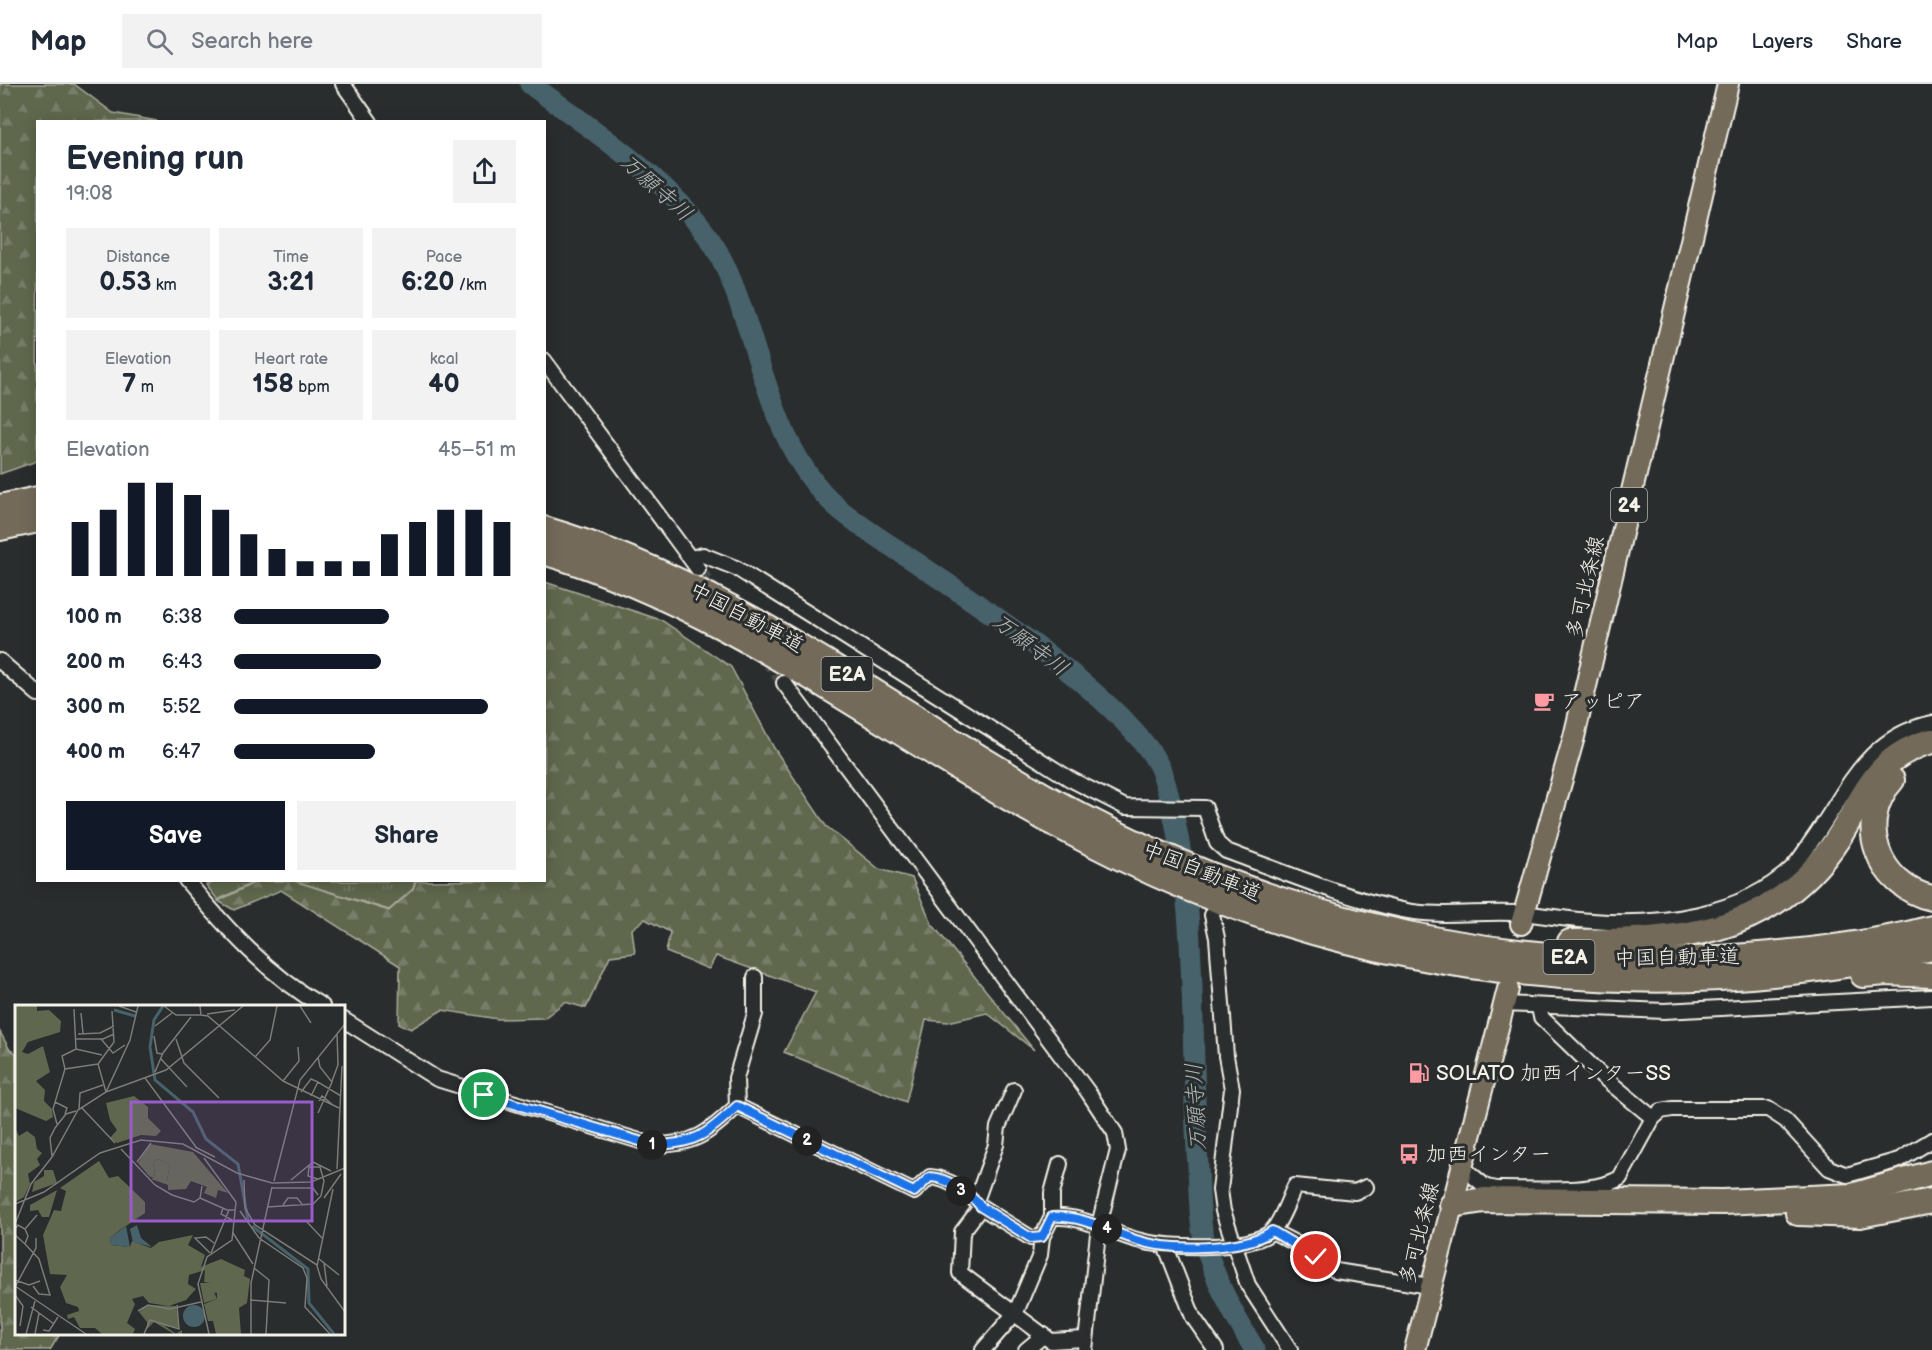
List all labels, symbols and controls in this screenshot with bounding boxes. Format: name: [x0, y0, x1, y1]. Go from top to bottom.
search box: [122, 14, 542, 68]
text: Map: [30, 25, 86, 58]
icon: search: [143, 25, 176, 58]
text: Search here: [191, 28, 313, 55]
text: Map: [1676, 29, 1718, 54]
text: Layers: [1751, 29, 1813, 54]
text: Share: [1846, 29, 1902, 54]
text: Evening run: [66, 139, 244, 179]
button: share: [453, 140, 516, 203]
water label: 万願寺川: [614, 149, 698, 228]
text: 19:08: [66, 182, 113, 206]
text: Distance: [106, 248, 170, 267]
text: Time: [273, 248, 309, 267]
text: Pace: [426, 248, 462, 267]
text: 0.53: [99, 267, 151, 298]
text: 3:21: [267, 267, 315, 298]
text: 6:20: [401, 267, 454, 298]
text: km: [151, 276, 177, 295]
text: /km: [454, 276, 487, 295]
text: Elevation: [105, 350, 171, 369]
text: Heart rate: [254, 350, 328, 369]
text: kcal: [430, 350, 458, 369]
text: 7: [122, 369, 136, 400]
text: 158: [252, 369, 294, 400]
text: 40: [428, 369, 460, 400]
text: m: [136, 378, 154, 397]
text: bpm: [294, 378, 330, 397]
text: Elevation: [66, 438, 149, 462]
text: 45–51 m: [438, 438, 516, 462]
road number: 24: [1611, 488, 1647, 522]
street label: 多可北条線: [1561, 533, 1609, 641]
street label: 中国自動車道: [685, 577, 808, 658]
text: 100 m: [66, 605, 122, 629]
text: 6:38: [162, 605, 202, 629]
water label: 万願寺川: [987, 608, 1073, 682]
text: 200 m: [66, 650, 125, 674]
text: 6:43: [162, 650, 203, 674]
road number: E2A: [822, 657, 872, 691]
cafe icon: アッピア: [1532, 689, 1556, 713]
place label: アッピア: [1561, 689, 1645, 714]
text: 300 m: [66, 695, 125, 719]
text: 5:52: [162, 695, 201, 719]
text: 400 m: [66, 740, 125, 764]
text: 6:47: [162, 740, 200, 764]
button: Save: [66, 801, 285, 870]
button: Share: [297, 801, 516, 870]
street label: 中国自動車道: [1139, 836, 1265, 907]
road number: E2A: [1544, 940, 1594, 974]
street label: 中国自動車道: [1614, 944, 1740, 971]
inset map: [15, 1005, 345, 1335]
fuel station icon: SOLATO 加西インターSS: [1407, 1061, 1431, 1085]
place label: SOLATO 加西インターSS: [1436, 1061, 1671, 1086]
water label: 万願寺川: [1181, 1062, 1212, 1152]
pin: [458, 1069, 509, 1120]
icon: arrive: [467, 1078, 500, 1111]
pin: 2: [792, 1126, 822, 1156]
pin: 1: [637, 1130, 667, 1160]
text: 2: [802, 1131, 812, 1150]
text: 1: [649, 1135, 655, 1154]
bus stop icon: 加西インター: [1397, 1142, 1421, 1166]
place label: 加西インター: [1426, 1142, 1551, 1167]
pin: 3: [946, 1176, 976, 1206]
street label: 多可北条線: [1395, 1179, 1444, 1287]
text: 3: [956, 1181, 966, 1200]
pin: 4: [1092, 1214, 1122, 1244]
text: 4: [1102, 1219, 1112, 1238]
pin: [1290, 1231, 1341, 1282]
icon: check: [1299, 1240, 1332, 1273]

